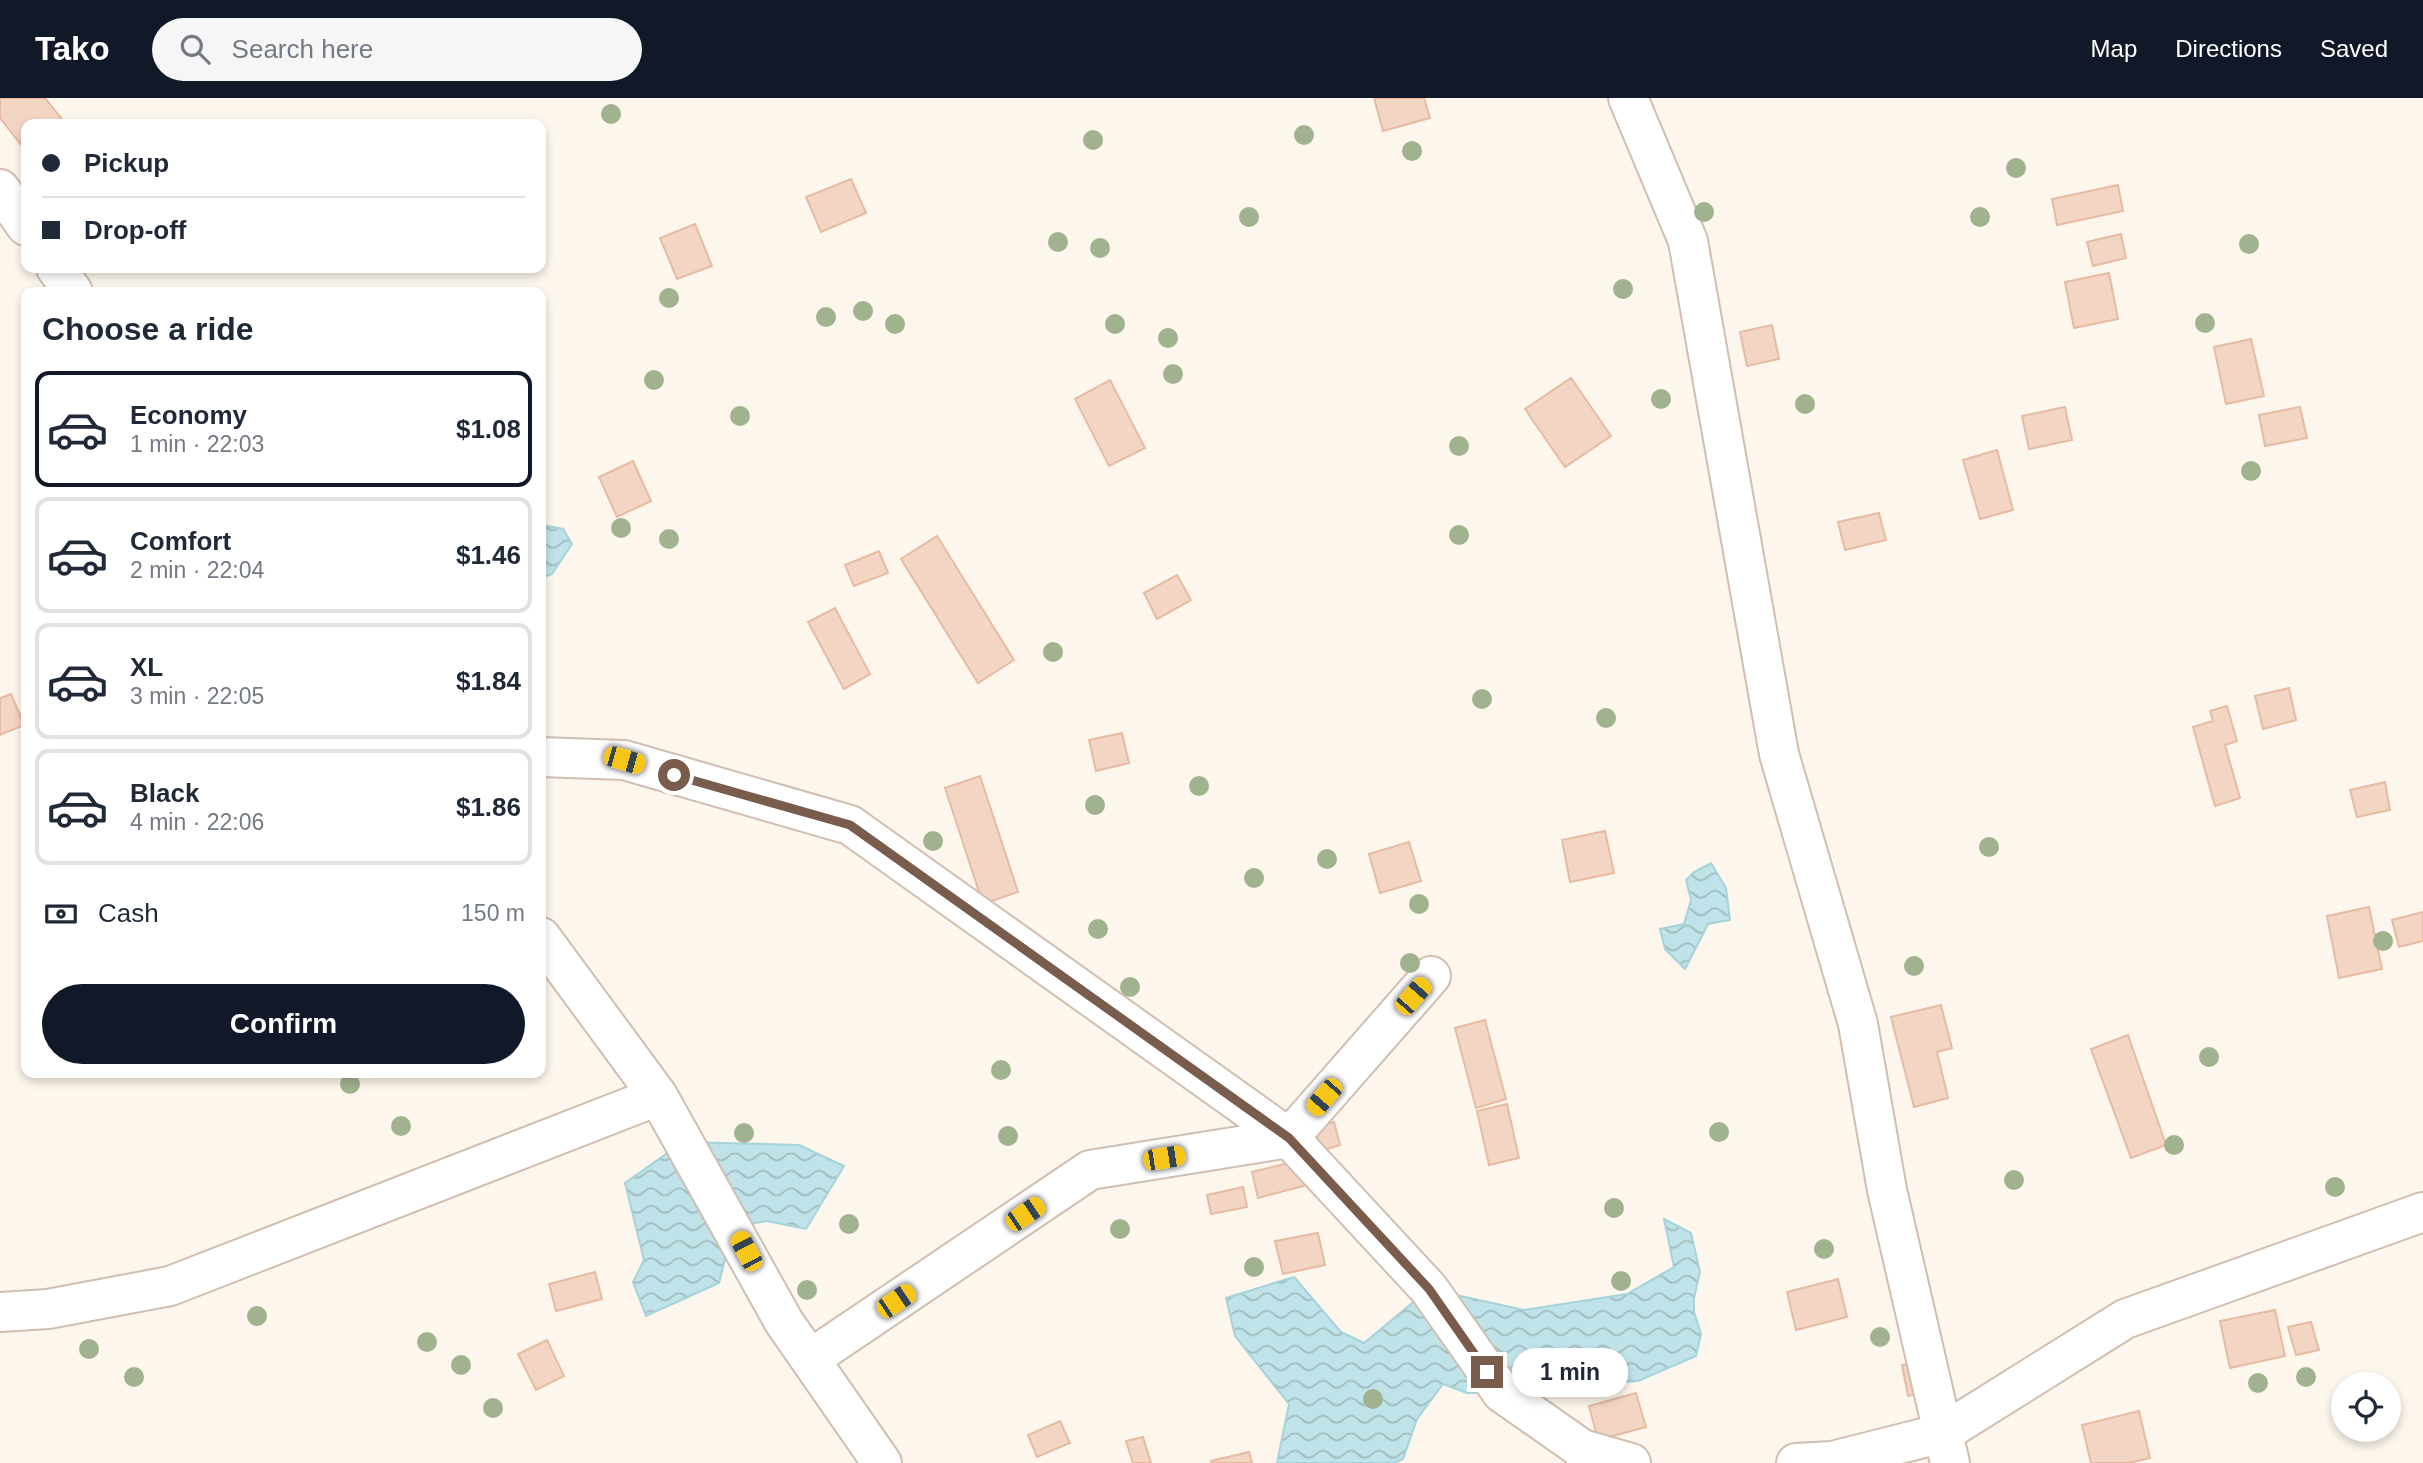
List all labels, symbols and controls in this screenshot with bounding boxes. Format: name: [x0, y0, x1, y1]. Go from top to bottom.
search box: [152, 18, 642, 81]
text: Tako: [35, 30, 110, 67]
icon: search: [176, 30, 214, 68]
text: Search here: [232, 34, 373, 64]
text: Map: [2091, 35, 2137, 62]
text: Directions: [2175, 35, 2282, 62]
text: Saved: [2320, 35, 2388, 62]
text: Pickup: [84, 148, 169, 178]
text: Drop-off: [84, 215, 187, 245]
text: Choose a ride: [42, 311, 254, 347]
icon: car: [46, 398, 109, 461]
text: Economy: [130, 400, 247, 430]
text: $1.08: [456, 414, 521, 444]
text: 1 min · 22:03: [130, 431, 264, 457]
icon: car: [46, 524, 109, 587]
text: Comfort: [130, 526, 231, 556]
text: $1.46: [456, 540, 521, 570]
text: 2 min · 22:04: [130, 557, 264, 583]
icon: car: [46, 650, 109, 713]
text: XL: [130, 652, 163, 682]
text: $1.84: [456, 666, 521, 696]
text: 3 min · 22:05: [130, 683, 264, 709]
car: [601, 744, 648, 776]
route start: [658, 759, 690, 791]
icon: car: [46, 776, 109, 839]
text: Black: [130, 778, 199, 808]
text: $1.86: [456, 792, 521, 822]
text: 4 min · 22:06: [130, 809, 264, 835]
icon: cash: [42, 895, 80, 933]
text: Cash: [98, 898, 159, 928]
text: 150 m: [461, 900, 525, 926]
car: [1392, 973, 1435, 1019]
button: Confirm: [42, 984, 525, 1064]
car: [1303, 1074, 1346, 1120]
car: [1142, 1144, 1187, 1172]
car: [1002, 1194, 1049, 1234]
car: [727, 1228, 766, 1274]
car: [873, 1281, 920, 1321]
callout: 1 min: [1512, 1348, 1627, 1396]
route end: [1471, 1356, 1503, 1388]
text: 1 min: [1540, 1359, 1600, 1385]
map controls: [2331, 1372, 2401, 1442]
button: locate: [2331, 1372, 2401, 1442]

